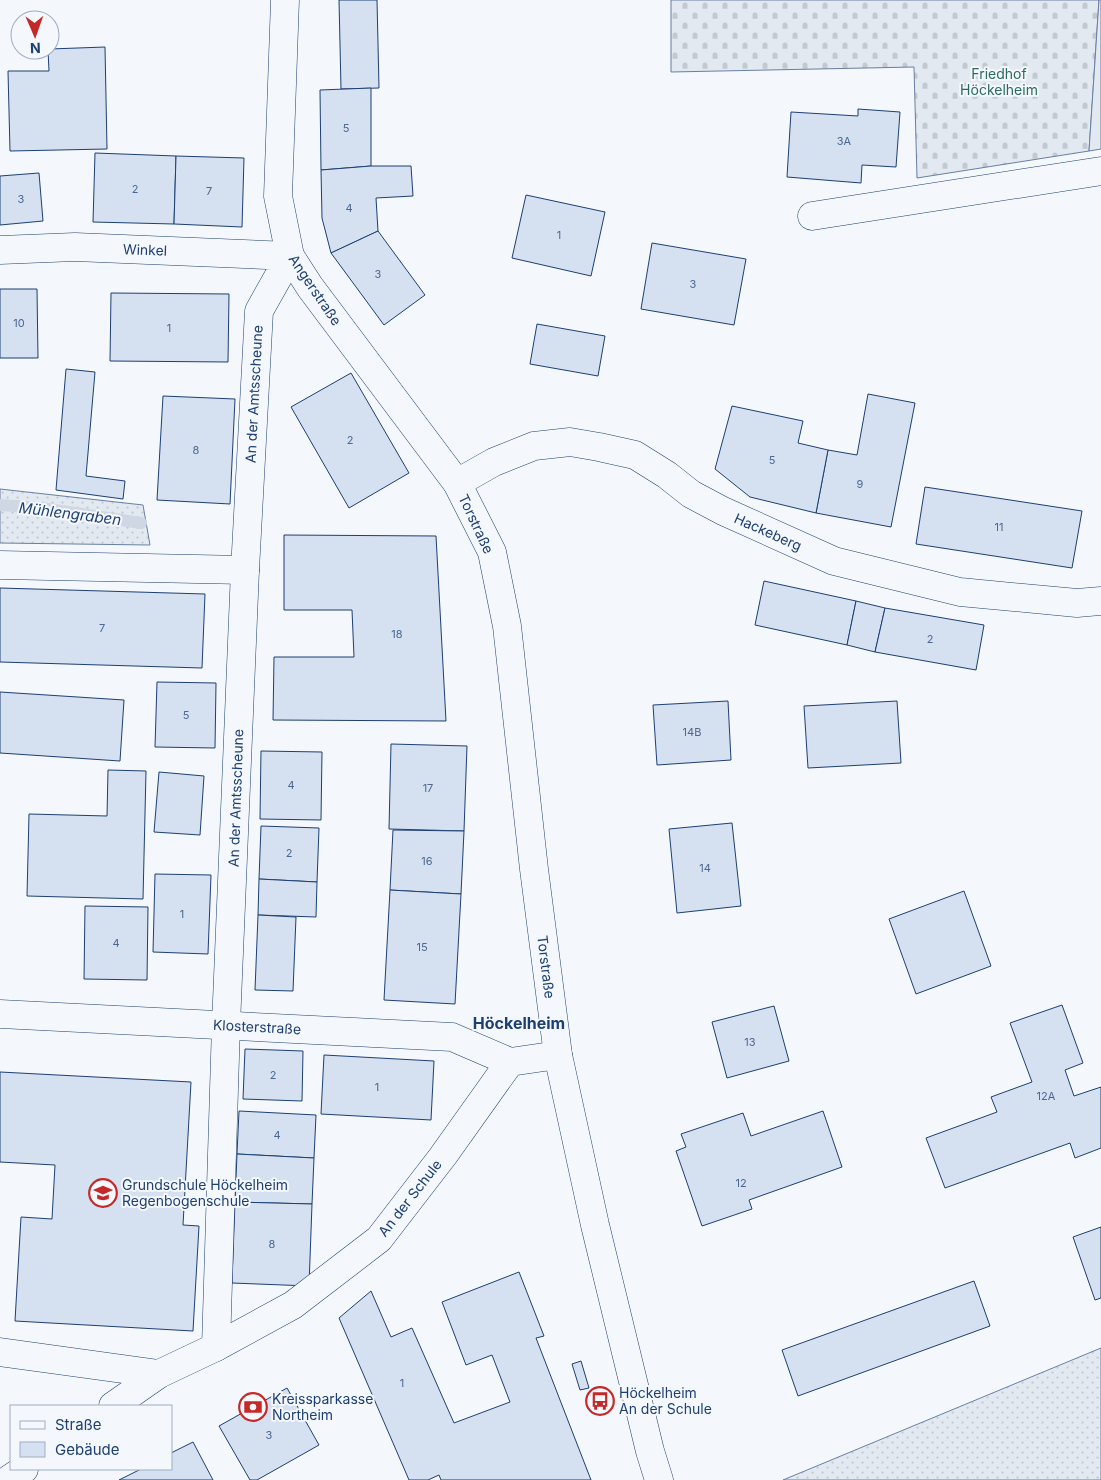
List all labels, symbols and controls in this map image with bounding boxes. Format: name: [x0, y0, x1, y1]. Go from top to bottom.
north arrow: [10, 10, 60, 60]
text: N: [30, 40, 41, 57]
park label: Friedhof Höckelheim: [960, 65, 1038, 98]
house number: 5: [343, 121, 350, 135]
house number: 3A: [837, 134, 852, 148]
house number: 2: [132, 182, 138, 196]
house number: 7: [206, 184, 212, 198]
house number: 3: [18, 192, 25, 206]
house number: 4: [345, 201, 353, 215]
house number: 1: [557, 228, 561, 242]
street label: Winkel: [123, 240, 167, 259]
street label: Angerstraße: [285, 251, 345, 328]
house number: 3: [375, 267, 382, 281]
house number: 3: [690, 277, 697, 291]
house number: 10: [13, 316, 25, 330]
house number: 1: [167, 321, 171, 335]
street label: An der Amtsscheune: [241, 325, 266, 463]
house number: 2: [347, 433, 353, 447]
house number: 8: [193, 443, 200, 457]
house number: 5: [769, 453, 776, 467]
house number: 9: [857, 477, 864, 491]
street label: Torstraße: [455, 491, 498, 556]
water label: Mühlengraben: [18, 498, 122, 529]
street label: Hackeberg: [732, 509, 805, 554]
house number: 11: [995, 520, 1003, 534]
house number: 7: [99, 621, 105, 635]
house number: 18: [391, 627, 403, 641]
house number: 2: [927, 632, 933, 646]
house number: 5: [183, 708, 190, 722]
house number: 14B: [683, 725, 701, 739]
street label: An der Amtsscheune: [225, 729, 246, 867]
house number: 4: [287, 778, 295, 792]
house number: 17: [423, 781, 433, 795]
house number: 2: [286, 846, 292, 860]
house number: 16: [421, 854, 433, 868]
house number: 14: [699, 861, 711, 875]
house number: 1: [180, 907, 184, 921]
street label: Torstraße: [534, 934, 559, 999]
house number: 4: [112, 936, 120, 950]
house number: 15: [416, 940, 428, 954]
district label: Höckelheim: [473, 1013, 565, 1033]
street label: Klosterstraße: [212, 1016, 302, 1037]
house number: 13: [744, 1035, 756, 1049]
house number: 2: [270, 1068, 276, 1082]
house number: 1: [375, 1080, 379, 1094]
house number: 12A: [1037, 1089, 1056, 1103]
house number: 4: [273, 1128, 281, 1142]
street label: An der Schule: [374, 1156, 445, 1240]
place label: Grundschule Höckelheim Regenbogenschule: [122, 1176, 288, 1209]
house number: 12: [735, 1176, 747, 1190]
school or university icon: Grundschule Höckelheim Regenbogenschule: [88, 1178, 118, 1208]
house number: 8: [269, 1237, 276, 1251]
house number: 1: [400, 1376, 404, 1390]
place label: Höckelheim An der Schule: [619, 1384, 712, 1417]
bus stop icon: Höckelheim An der Schule: [585, 1386, 615, 1416]
place label: Kreissparkasse Northeim: [272, 1390, 373, 1423]
bank icon: Kreissparkasse Northeim: [238, 1392, 268, 1422]
legend: [10, 1405, 172, 1470]
text: Straße: [55, 1415, 102, 1434]
house number: 3: [266, 1428, 273, 1442]
text: Gebäude: [55, 1440, 120, 1459]

